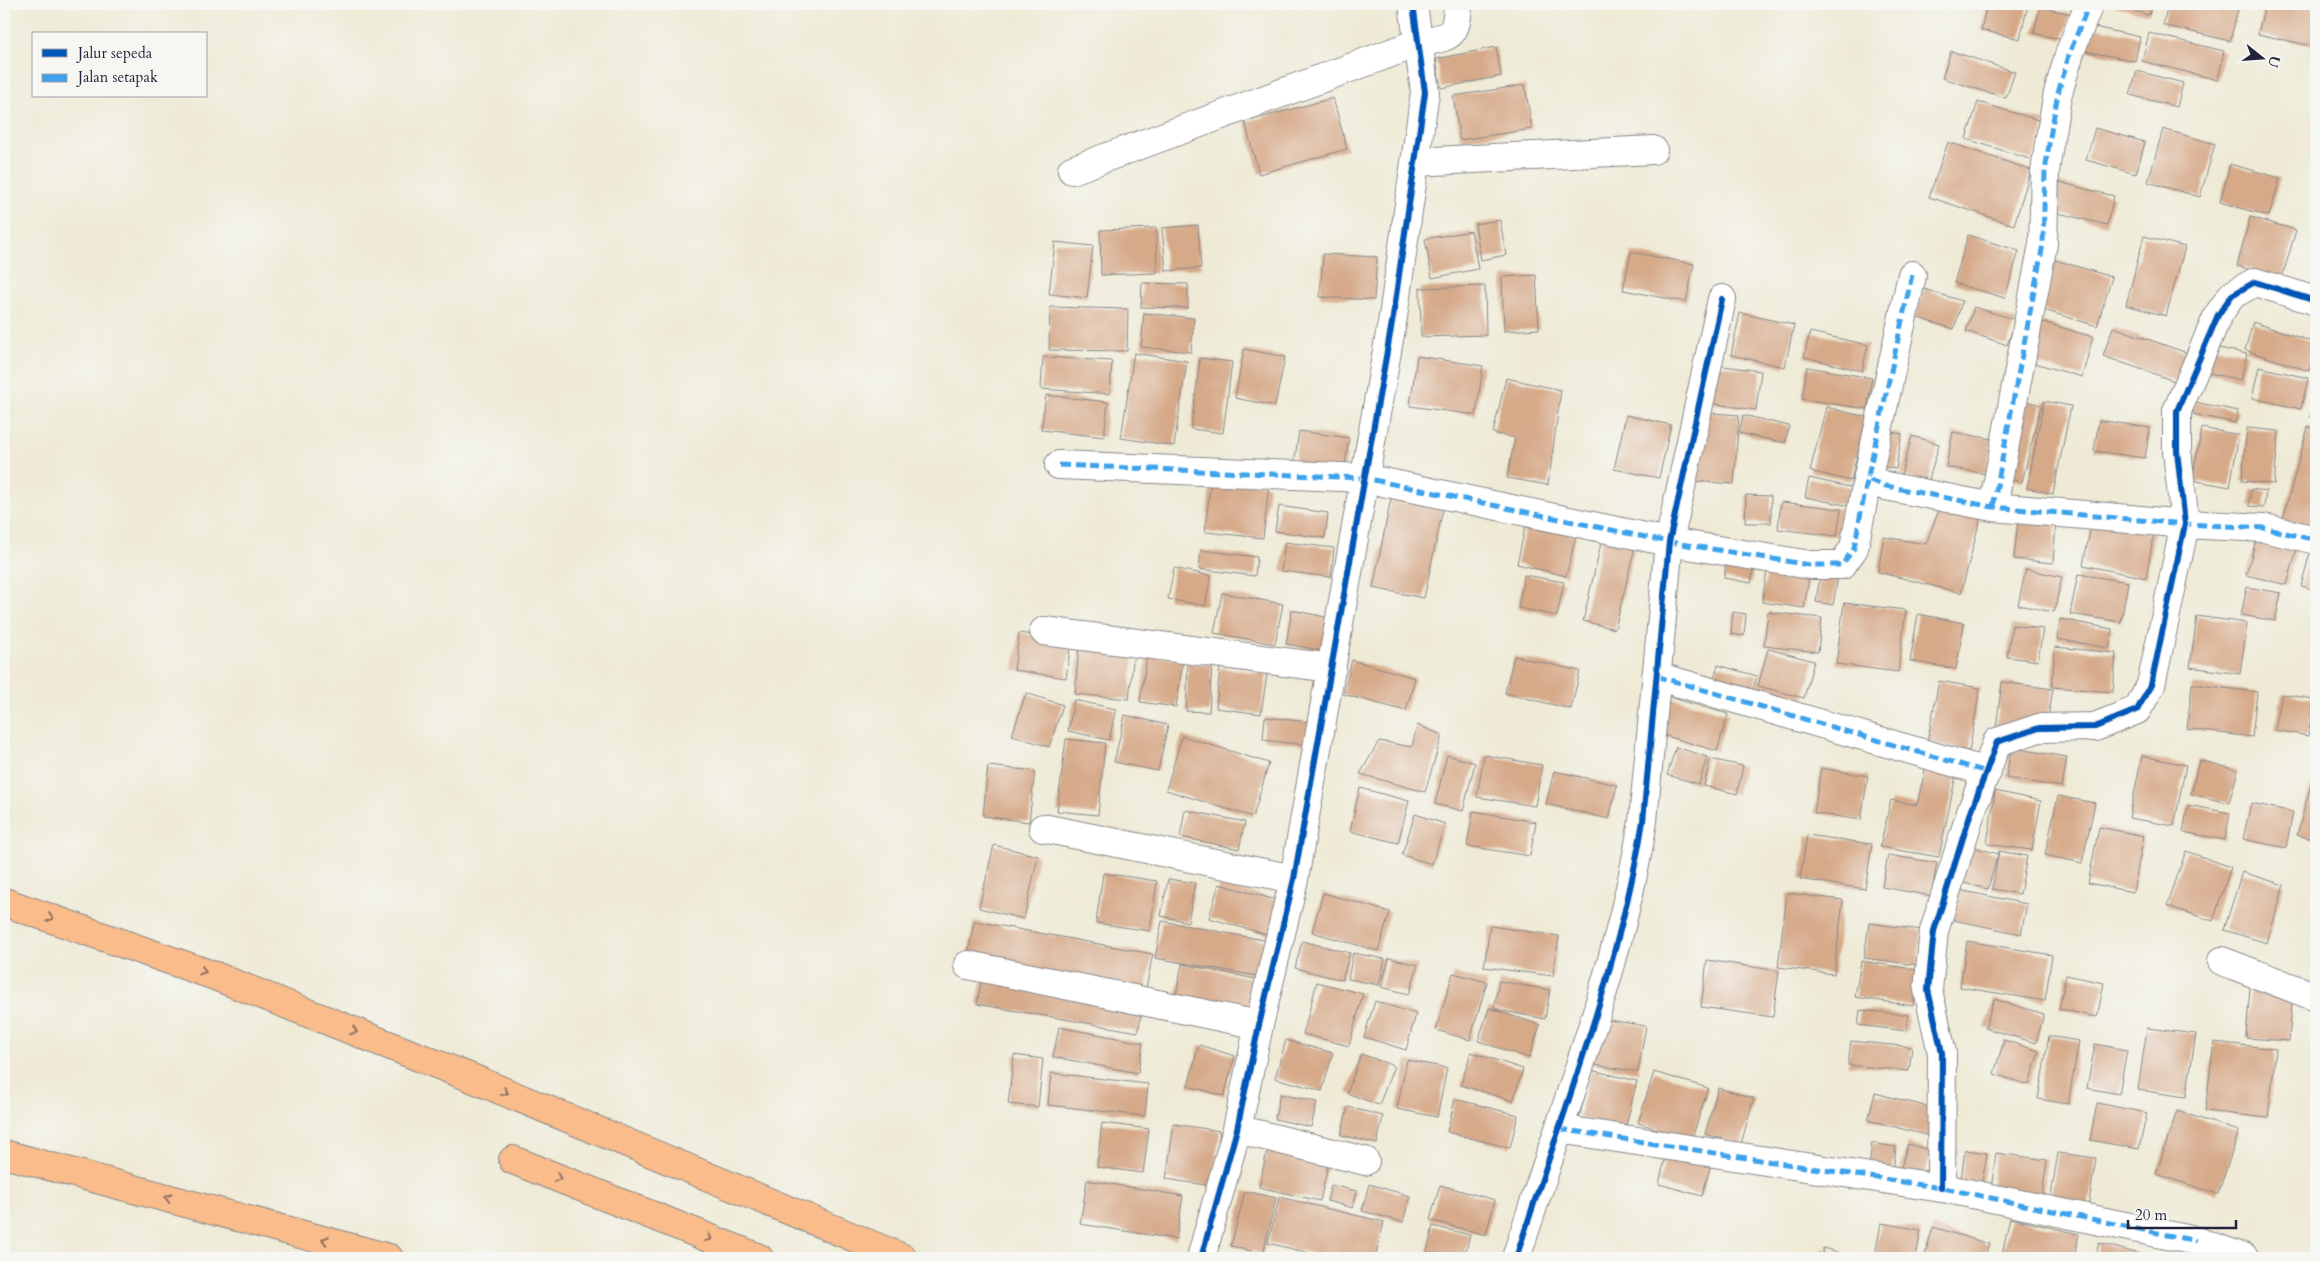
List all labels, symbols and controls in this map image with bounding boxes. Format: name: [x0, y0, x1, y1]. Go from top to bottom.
legend: [32, 32, 208, 98]
north arrow: [2238, 32, 2288, 82]
text: Jalur sepeda: [76, 43, 153, 63]
text: U: [2263, 53, 2285, 70]
text: Jalan setapak: [76, 67, 158, 87]
one-way arrow: [45, 912, 54, 922]
one-way arrow: [198, 966, 207, 976]
one-way arrow: [349, 1025, 358, 1035]
one-way arrow: [500, 1085, 509, 1096]
one-way arrow: [553, 1172, 562, 1182]
one-way arrow: [164, 1193, 173, 1204]
scale bar: [2128, 1197, 2235, 1229]
text: 20 m: [2135, 1205, 2167, 1225]
one-way arrow: [704, 1232, 713, 1243]
one-way arrow: [322, 1235, 330, 1245]

